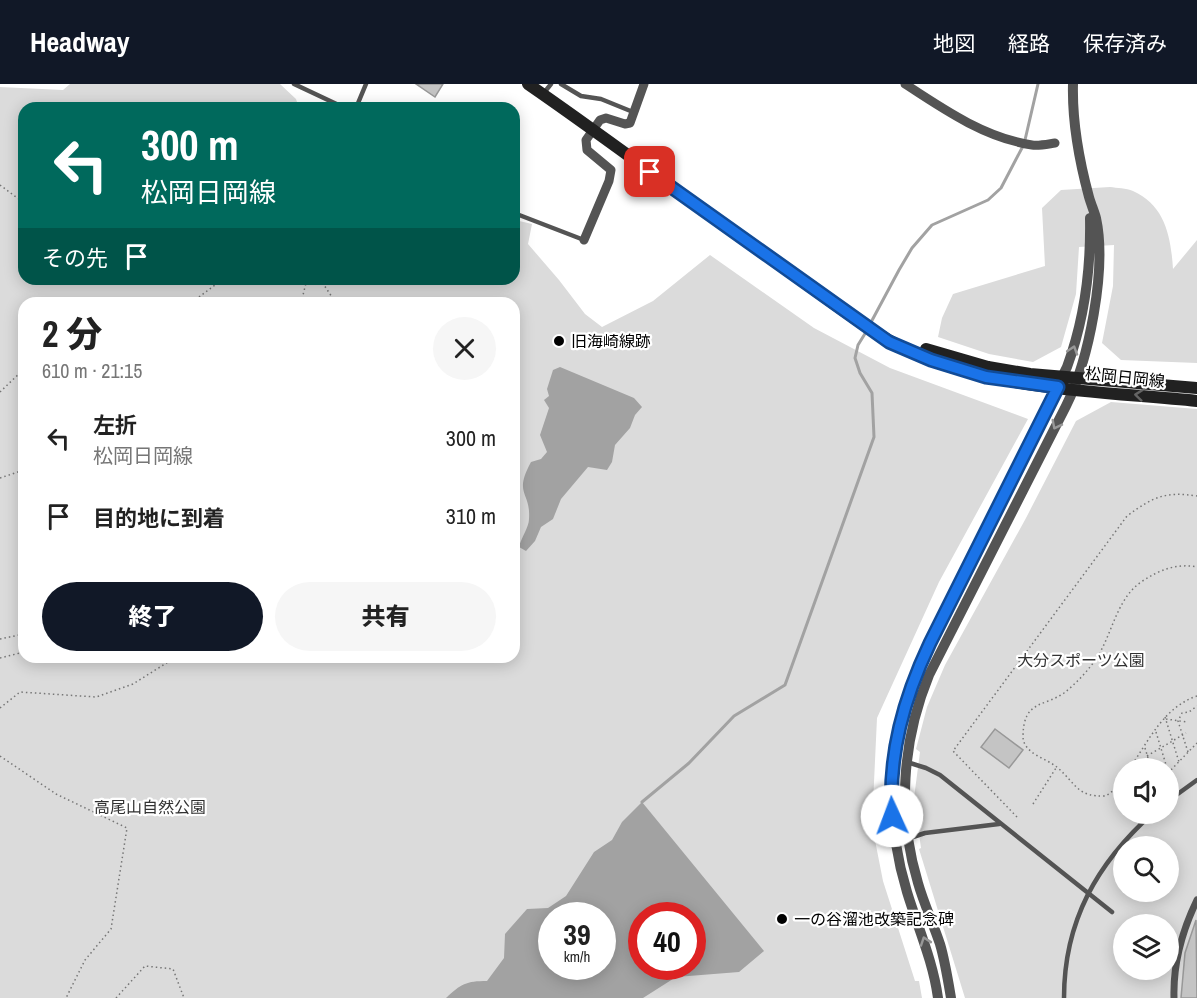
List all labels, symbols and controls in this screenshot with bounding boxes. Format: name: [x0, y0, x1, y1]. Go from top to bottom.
text: Headway: [30, 23, 130, 61]
text: 地図: [933, 29, 975, 58]
text: 経路: [1008, 29, 1050, 58]
text: 保存済み: [1083, 29, 1167, 58]
text: 300 m: [141, 117, 239, 173]
icon: left: [42, 126, 120, 204]
pin: [624, 146, 675, 197]
icon: arrive: [633, 155, 666, 188]
text: 松岡日岡線: [141, 174, 276, 210]
icon: arrive: [120, 240, 153, 273]
text: その先: [42, 243, 108, 273]
text: 2 分: [42, 310, 103, 358]
button: close: [433, 317, 496, 380]
place label: 旧海崎線跡: [571, 330, 651, 352]
marker: 旧海崎線跡: [552, 334, 566, 348]
one-way arrow: [1066, 345, 1078, 356]
text: 610 m · 21:15: [42, 357, 142, 384]
street label: 松岡日岡線: [1084, 362, 1166, 392]
one-way arrow: [1134, 389, 1143, 402]
text: 左折: [93, 410, 137, 440]
one-way arrow: [1052, 419, 1063, 430]
icon: left: [42, 422, 75, 455]
text: 300 m: [446, 423, 496, 453]
text: 松岡日岡線: [93, 442, 193, 469]
icon: arrive: [42, 500, 75, 533]
text: 310 m: [446, 501, 496, 531]
text: 目的地に到着: [93, 503, 225, 533]
button: 終了: [42, 582, 263, 651]
button: 共有: [275, 582, 496, 651]
park label: 大分スポーツ公園: [1017, 649, 1145, 671]
map controls: [1113, 758, 1179, 980]
button: sound: [1113, 758, 1179, 824]
position arrow: [860, 784, 924, 848]
park label: 高尾山自然公園: [94, 796, 206, 818]
button: search: [1113, 836, 1179, 902]
speed limit sign: 40: [628, 902, 706, 980]
place label: 一の谷溜池改築記念碑: [794, 908, 954, 930]
marker: 一の谷溜池改築記念碑: [775, 912, 789, 926]
text: 39: [563, 914, 591, 954]
button: layers: [1113, 914, 1179, 980]
one-way arrow: [919, 936, 932, 947]
text: km/h: [564, 946, 590, 967]

